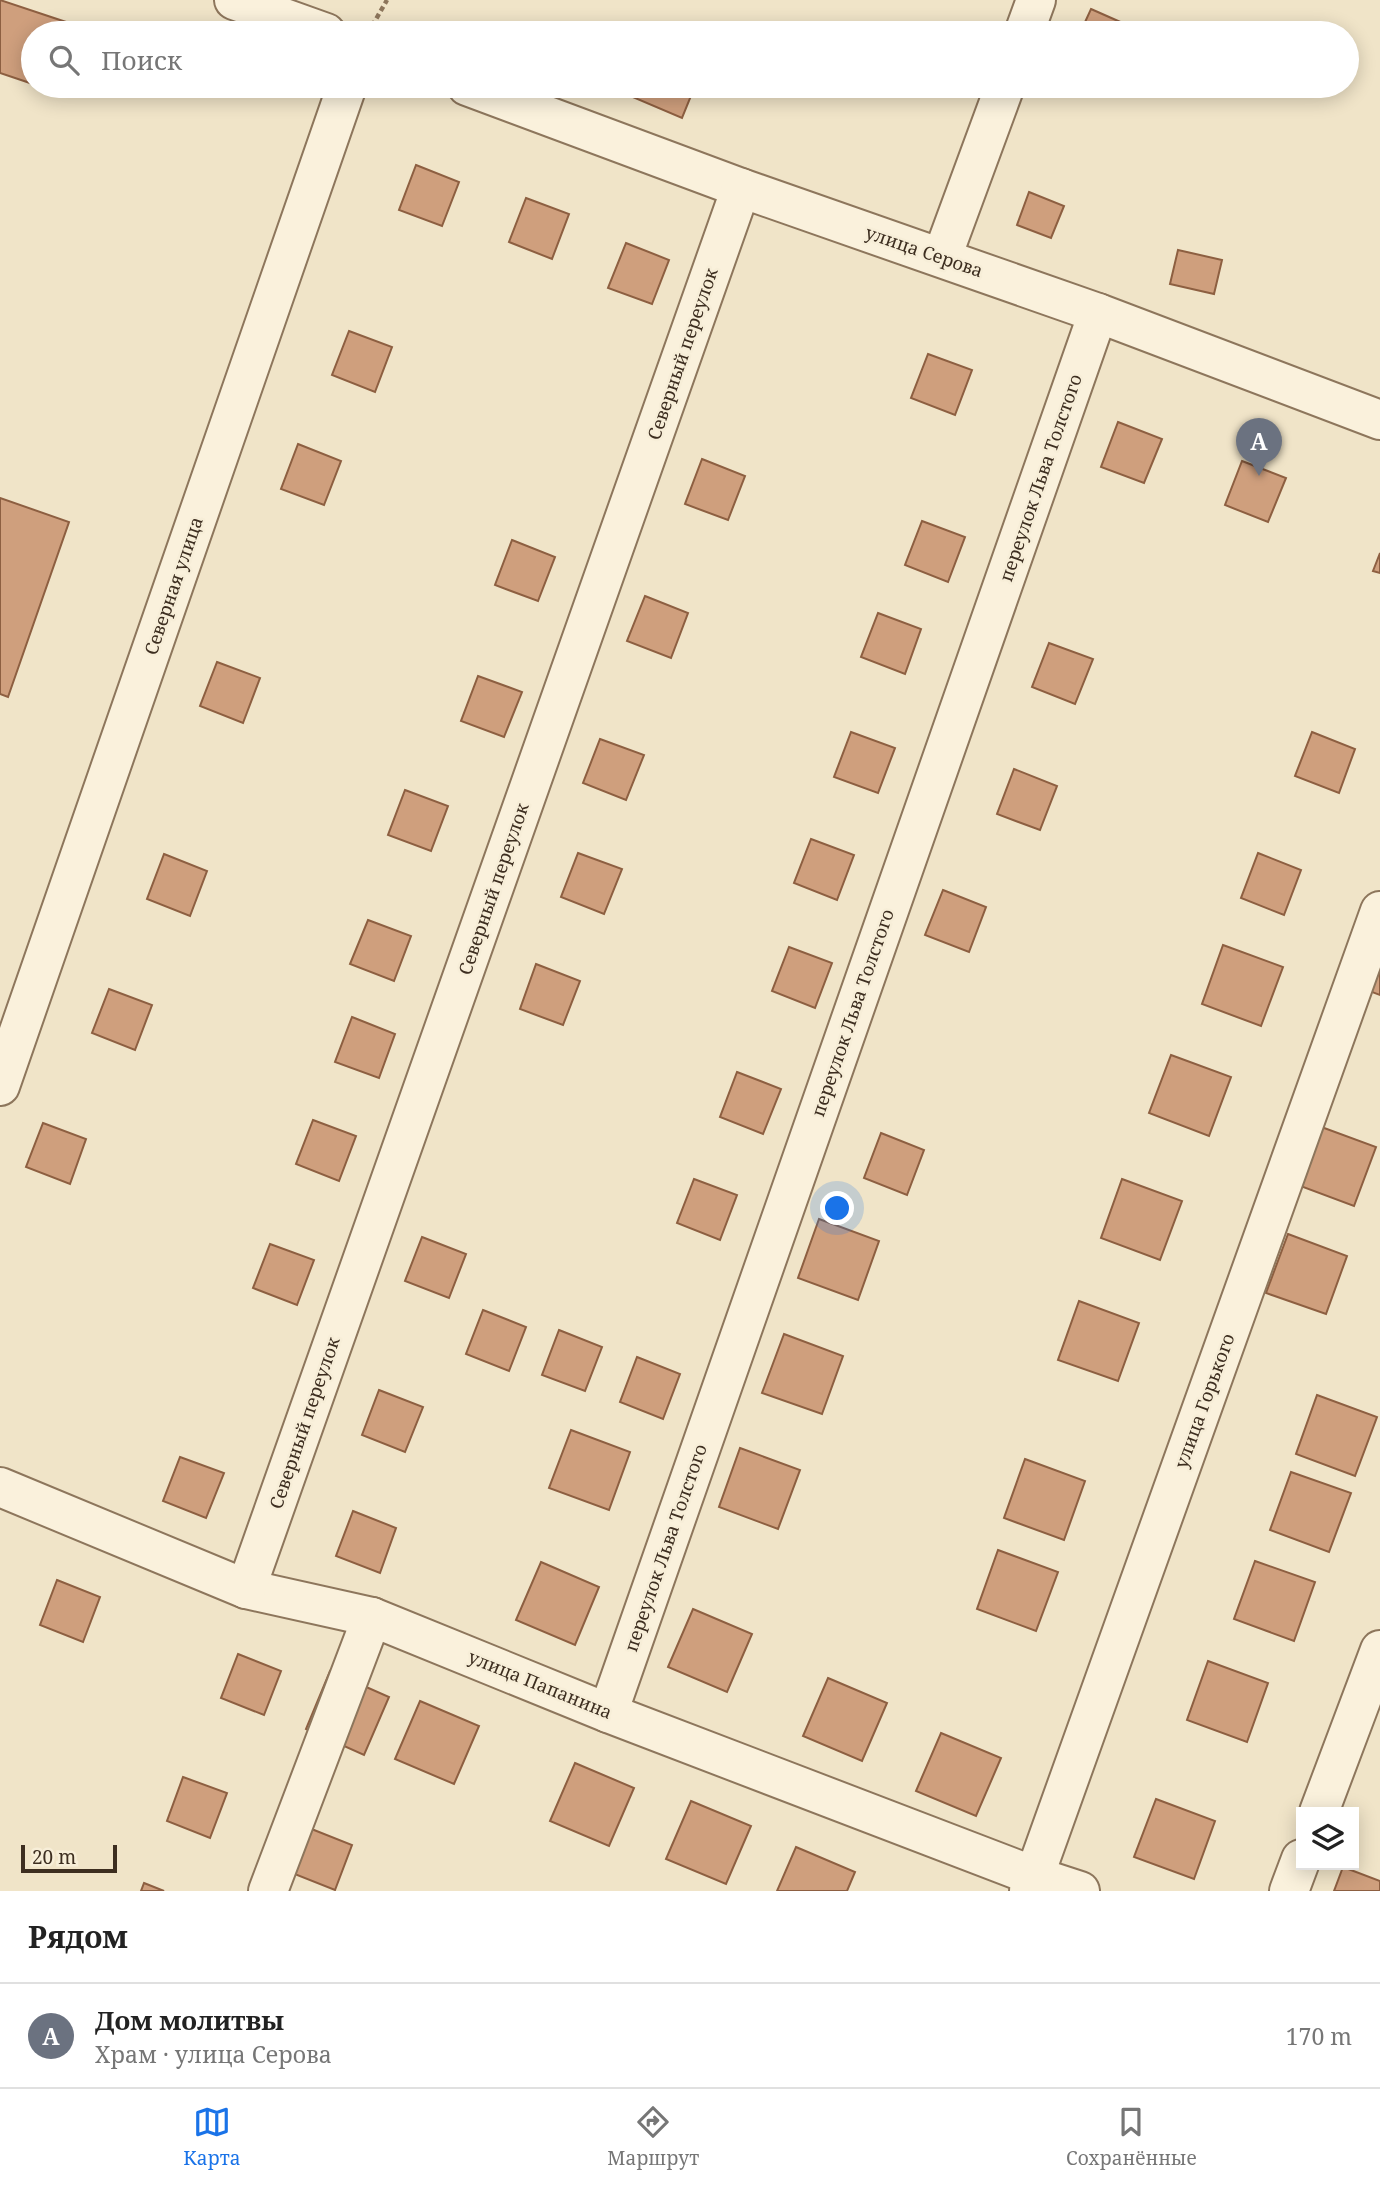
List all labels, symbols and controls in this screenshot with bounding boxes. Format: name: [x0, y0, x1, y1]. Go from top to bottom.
search box: [21, 21, 1359, 98]
icon: search: [45, 41, 83, 79]
text: Поиск: [101, 42, 182, 78]
street label: улица Серова: [862, 220, 986, 282]
street label: Северный переулок: [641, 264, 723, 443]
street label: переулок Льва Толстого: [993, 371, 1087, 585]
pin: A: [1236, 418, 1282, 476]
street label: Северная улица: [138, 513, 208, 658]
street label: Северный переулок: [452, 799, 534, 978]
street label: переулок Льва Толстого: [805, 906, 899, 1120]
your location: [820, 1191, 854, 1225]
street label: улица Горького: [1169, 1330, 1240, 1471]
street label: Северный переулок: [263, 1333, 345, 1512]
street label: переулок Льва Толстого: [618, 1441, 712, 1655]
street label: улица Папанина: [465, 1644, 616, 1724]
map controls: [1296, 1807, 1359, 1870]
button: layers: [1296, 1807, 1359, 1870]
scale bar: [21, 1842, 117, 1874]
text: 20 m: [32, 1844, 76, 1870]
text: Рядом: [28, 1916, 128, 1957]
text: Дом молитвы: [95, 2002, 284, 2038]
text: A: [42, 2020, 60, 2052]
text: 170 m: [1286, 2020, 1352, 2052]
text: Храм · улица Серова: [95, 2038, 332, 2070]
tab: Карта: [183, 2103, 241, 2171]
tab: Маршрут: [607, 2103, 699, 2171]
tab: Сохранённые: [1066, 2103, 1197, 2171]

